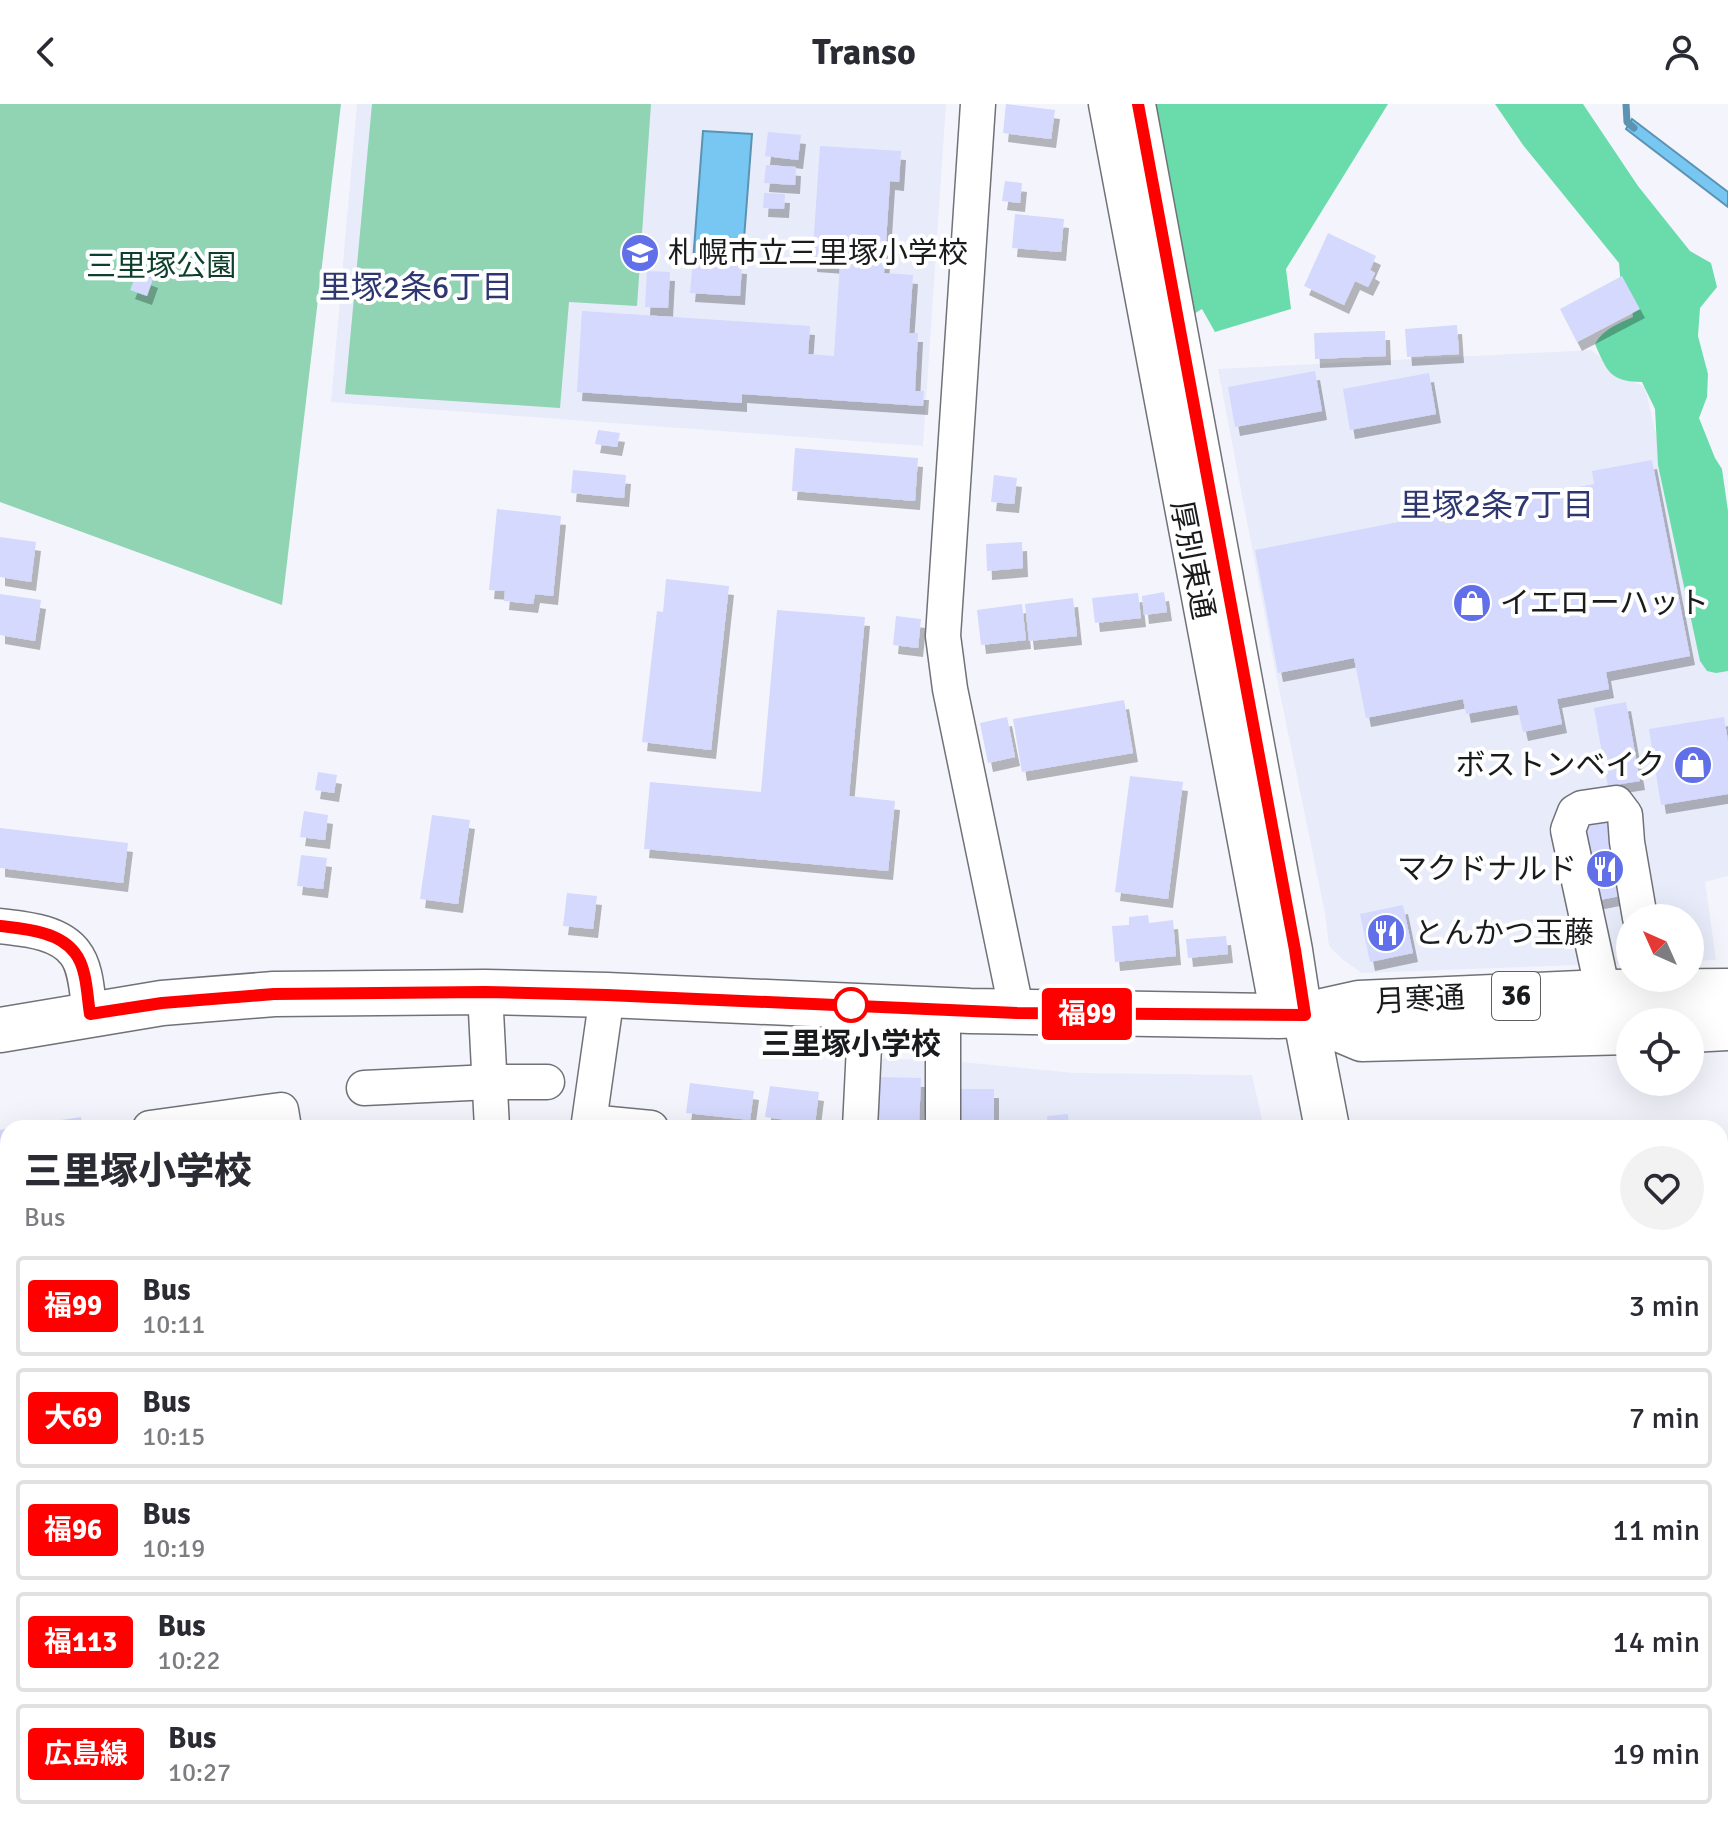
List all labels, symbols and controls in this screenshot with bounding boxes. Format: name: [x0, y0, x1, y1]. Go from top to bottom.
icon: back: [24, 30, 68, 74]
text: Transo: [812, 30, 916, 75]
icon: person: [1660, 30, 1704, 74]
school or university icon: 札幌市立三里塚小学校: [619, 232, 661, 274]
place label: 札幌市立三里塚小学校: [668, 235, 968, 272]
park label: 三里塚公園: [86, 248, 236, 285]
district label: 里塚2条6丁目: [319, 268, 513, 307]
district label: 里塚2条7丁目: [1400, 486, 1594, 525]
street label: 厚別東通: [1162, 498, 1222, 622]
shop icon: イエローハット: [1451, 582, 1493, 624]
place label: イエローハット: [1500, 585, 1709, 622]
shop icon: ボストンベイク: [1672, 744, 1714, 786]
place label: ボストンベイク: [1456, 747, 1665, 784]
restaurant icon: マクドナルド: [1584, 848, 1626, 890]
place label: マクドナルド: [1397, 851, 1577, 888]
north arrow: [1616, 904, 1704, 992]
map controls: [1616, 904, 1704, 1096]
restaurant icon: とんかつ玉藤: [1365, 912, 1407, 954]
place label: とんかつ玉藤: [1414, 915, 1594, 952]
road number: 36: [1492, 972, 1540, 1020]
street label: 月寒通: [1374, 979, 1466, 1021]
marker: 三里塚小学校: [834, 988, 868, 1022]
line badge: 福99: [1041, 988, 1133, 1040]
text: 福99: [1058, 997, 1116, 1031]
button: locate: [1616, 1008, 1704, 1096]
place label: 三里塚小学校: [761, 1026, 941, 1063]
button: heart: [1620, 1146, 1704, 1230]
text: 三里塚小学校: [24, 1148, 252, 1195]
text: Bus: [24, 1202, 65, 1234]
text: Bus: [142, 1272, 190, 1309]
text: 3 min: [1629, 1288, 1700, 1325]
text: 福99: [44, 1289, 102, 1323]
text: 10:11: [142, 1309, 205, 1341]
text: Bus: [142, 1384, 190, 1421]
text: 7 min: [1629, 1400, 1700, 1437]
text: 大69: [44, 1401, 102, 1435]
text: 10:15: [142, 1421, 205, 1453]
text: Bus: [142, 1496, 190, 1533]
text: 11 min: [1613, 1512, 1700, 1549]
text: 福96: [44, 1513, 102, 1547]
text: 10:19: [142, 1533, 205, 1565]
text: Bus: [157, 1608, 206, 1645]
text: 14 min: [1613, 1624, 1700, 1661]
text: 福113: [44, 1625, 117, 1659]
text: 10:22: [157, 1645, 221, 1677]
text: Bus: [168, 1720, 216, 1757]
text: 19 min: [1613, 1736, 1700, 1773]
text: 広島線: [44, 1737, 128, 1771]
text: 10:27: [168, 1757, 231, 1789]

